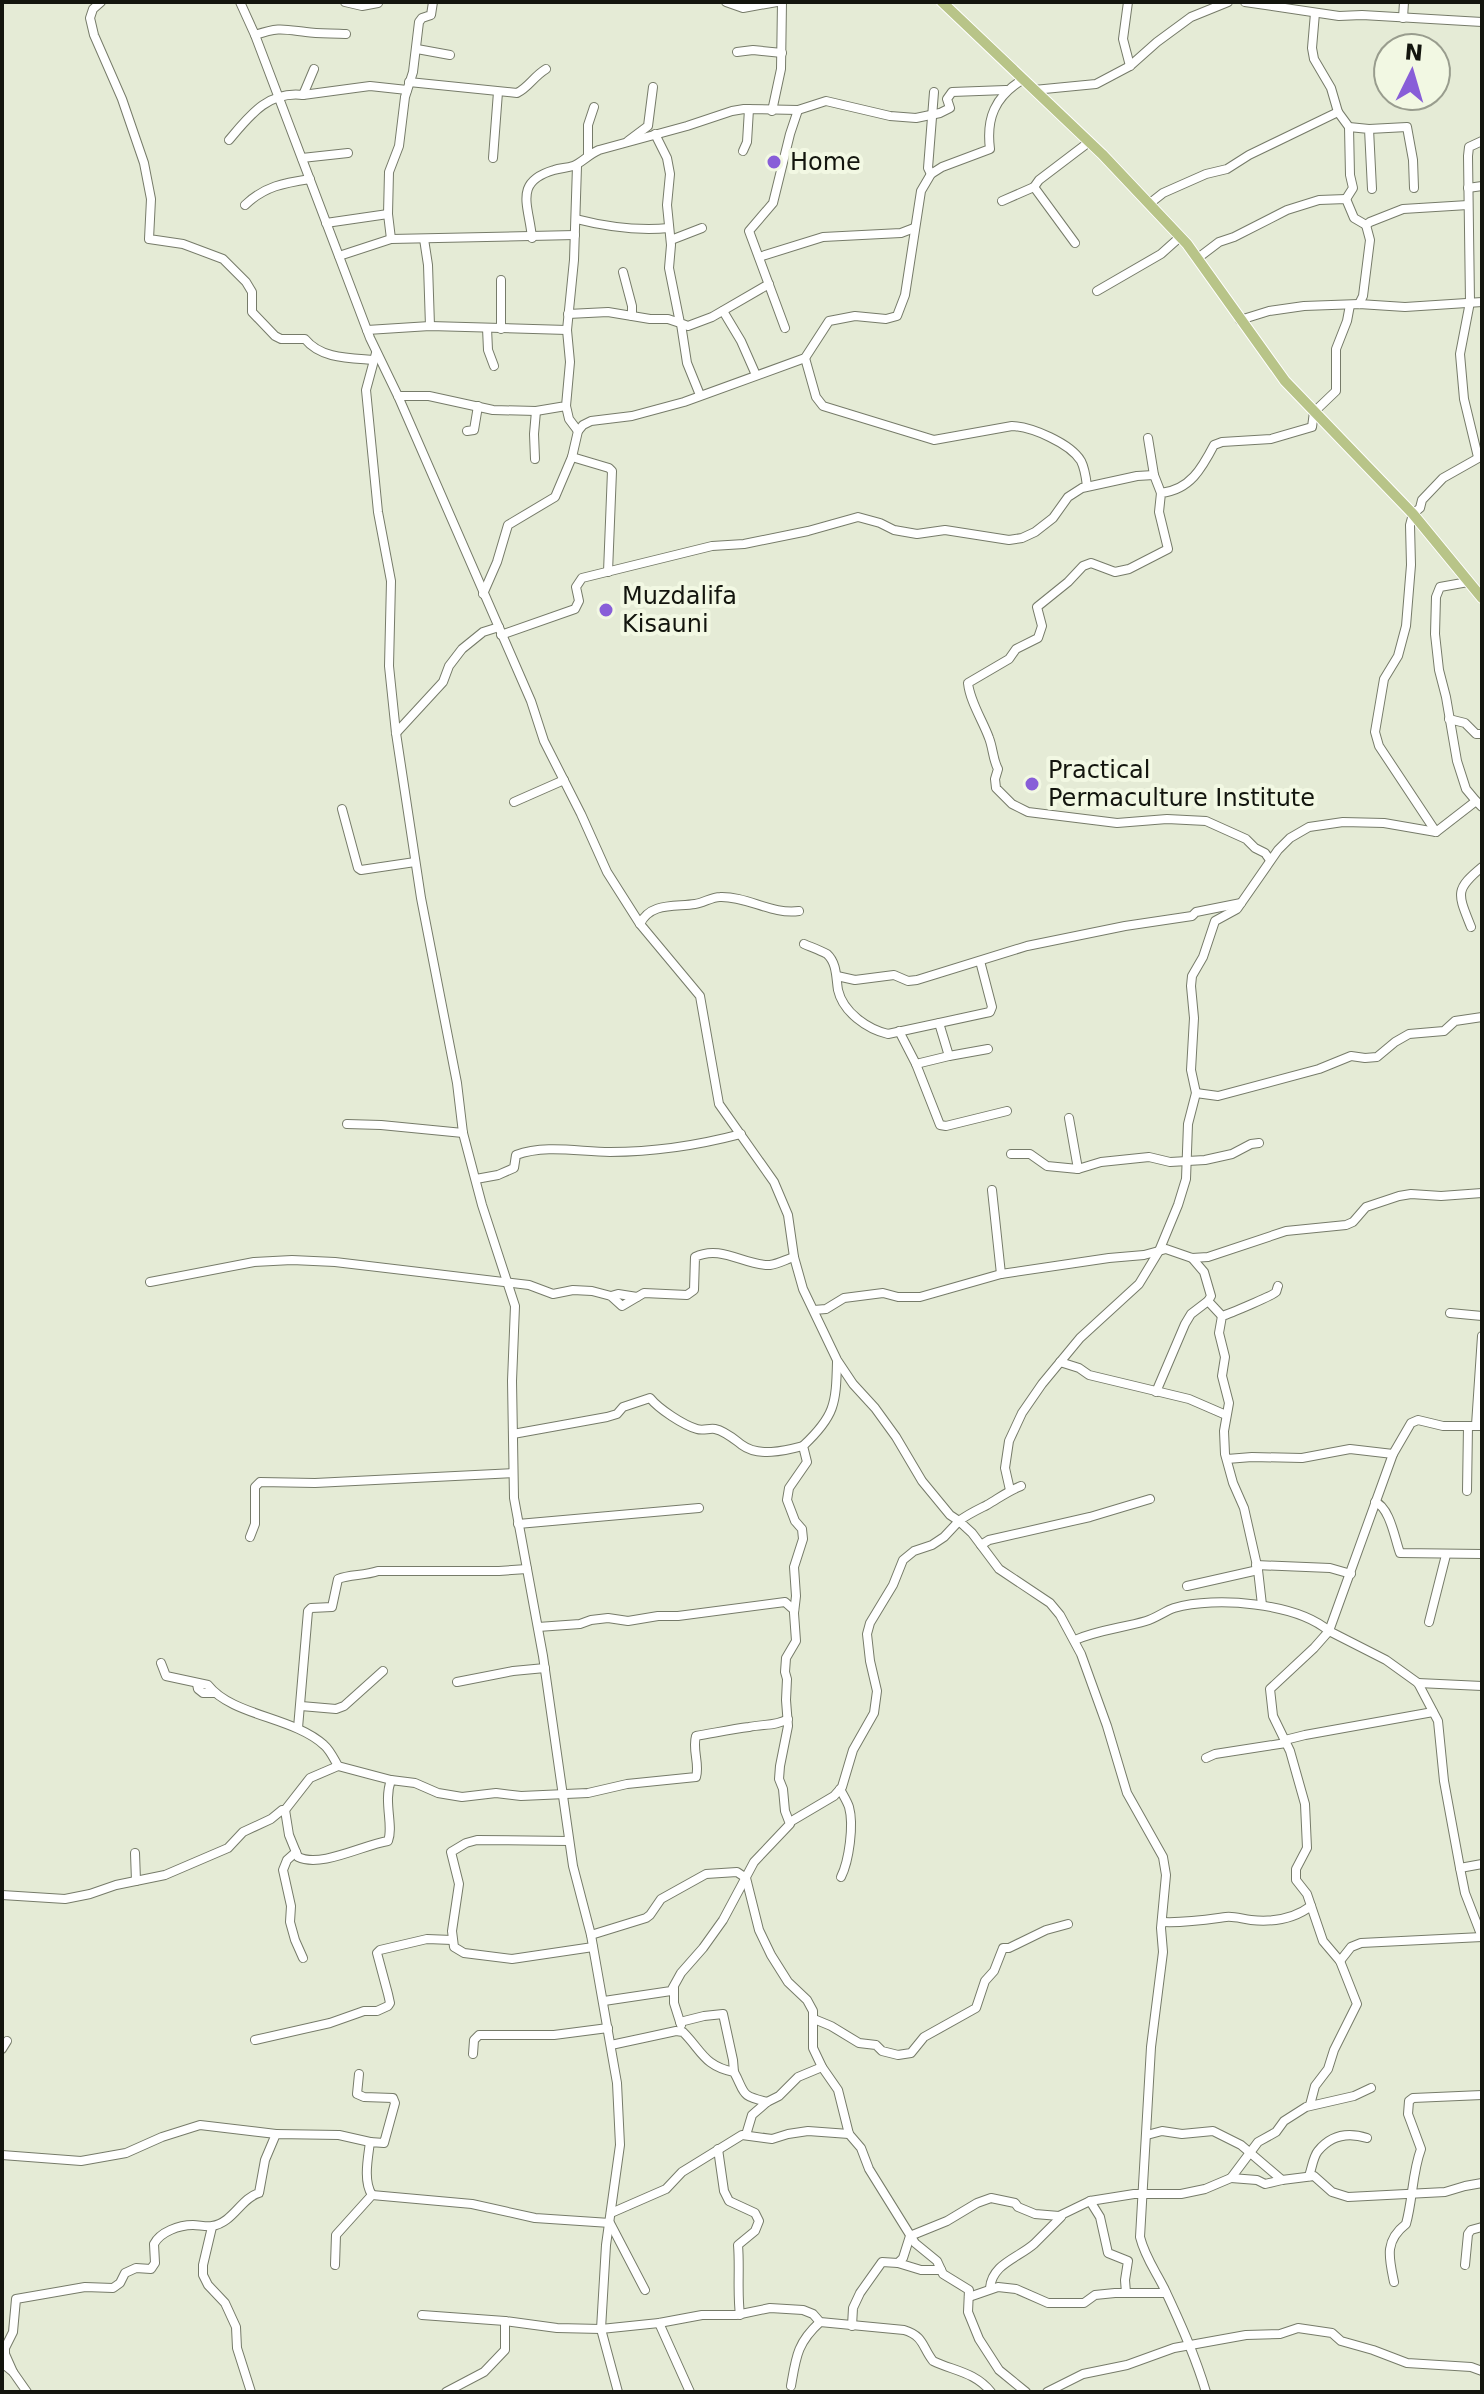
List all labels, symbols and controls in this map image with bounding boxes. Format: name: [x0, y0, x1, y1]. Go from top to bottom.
north arrow: [1372, 32, 1452, 112]
text: N: [1403, 39, 1424, 66]
place label: Home: [790, 148, 861, 176]
marker: Home: [765, 153, 783, 171]
place label: Muzdalifa Kisauni: [622, 582, 737, 638]
marker: Muzdalifa Kisauni: [597, 601, 615, 619]
place label: Practical Permaculture Institute: [1048, 756, 1315, 812]
marker: Practical Permaculture Institute: [1023, 775, 1041, 793]

